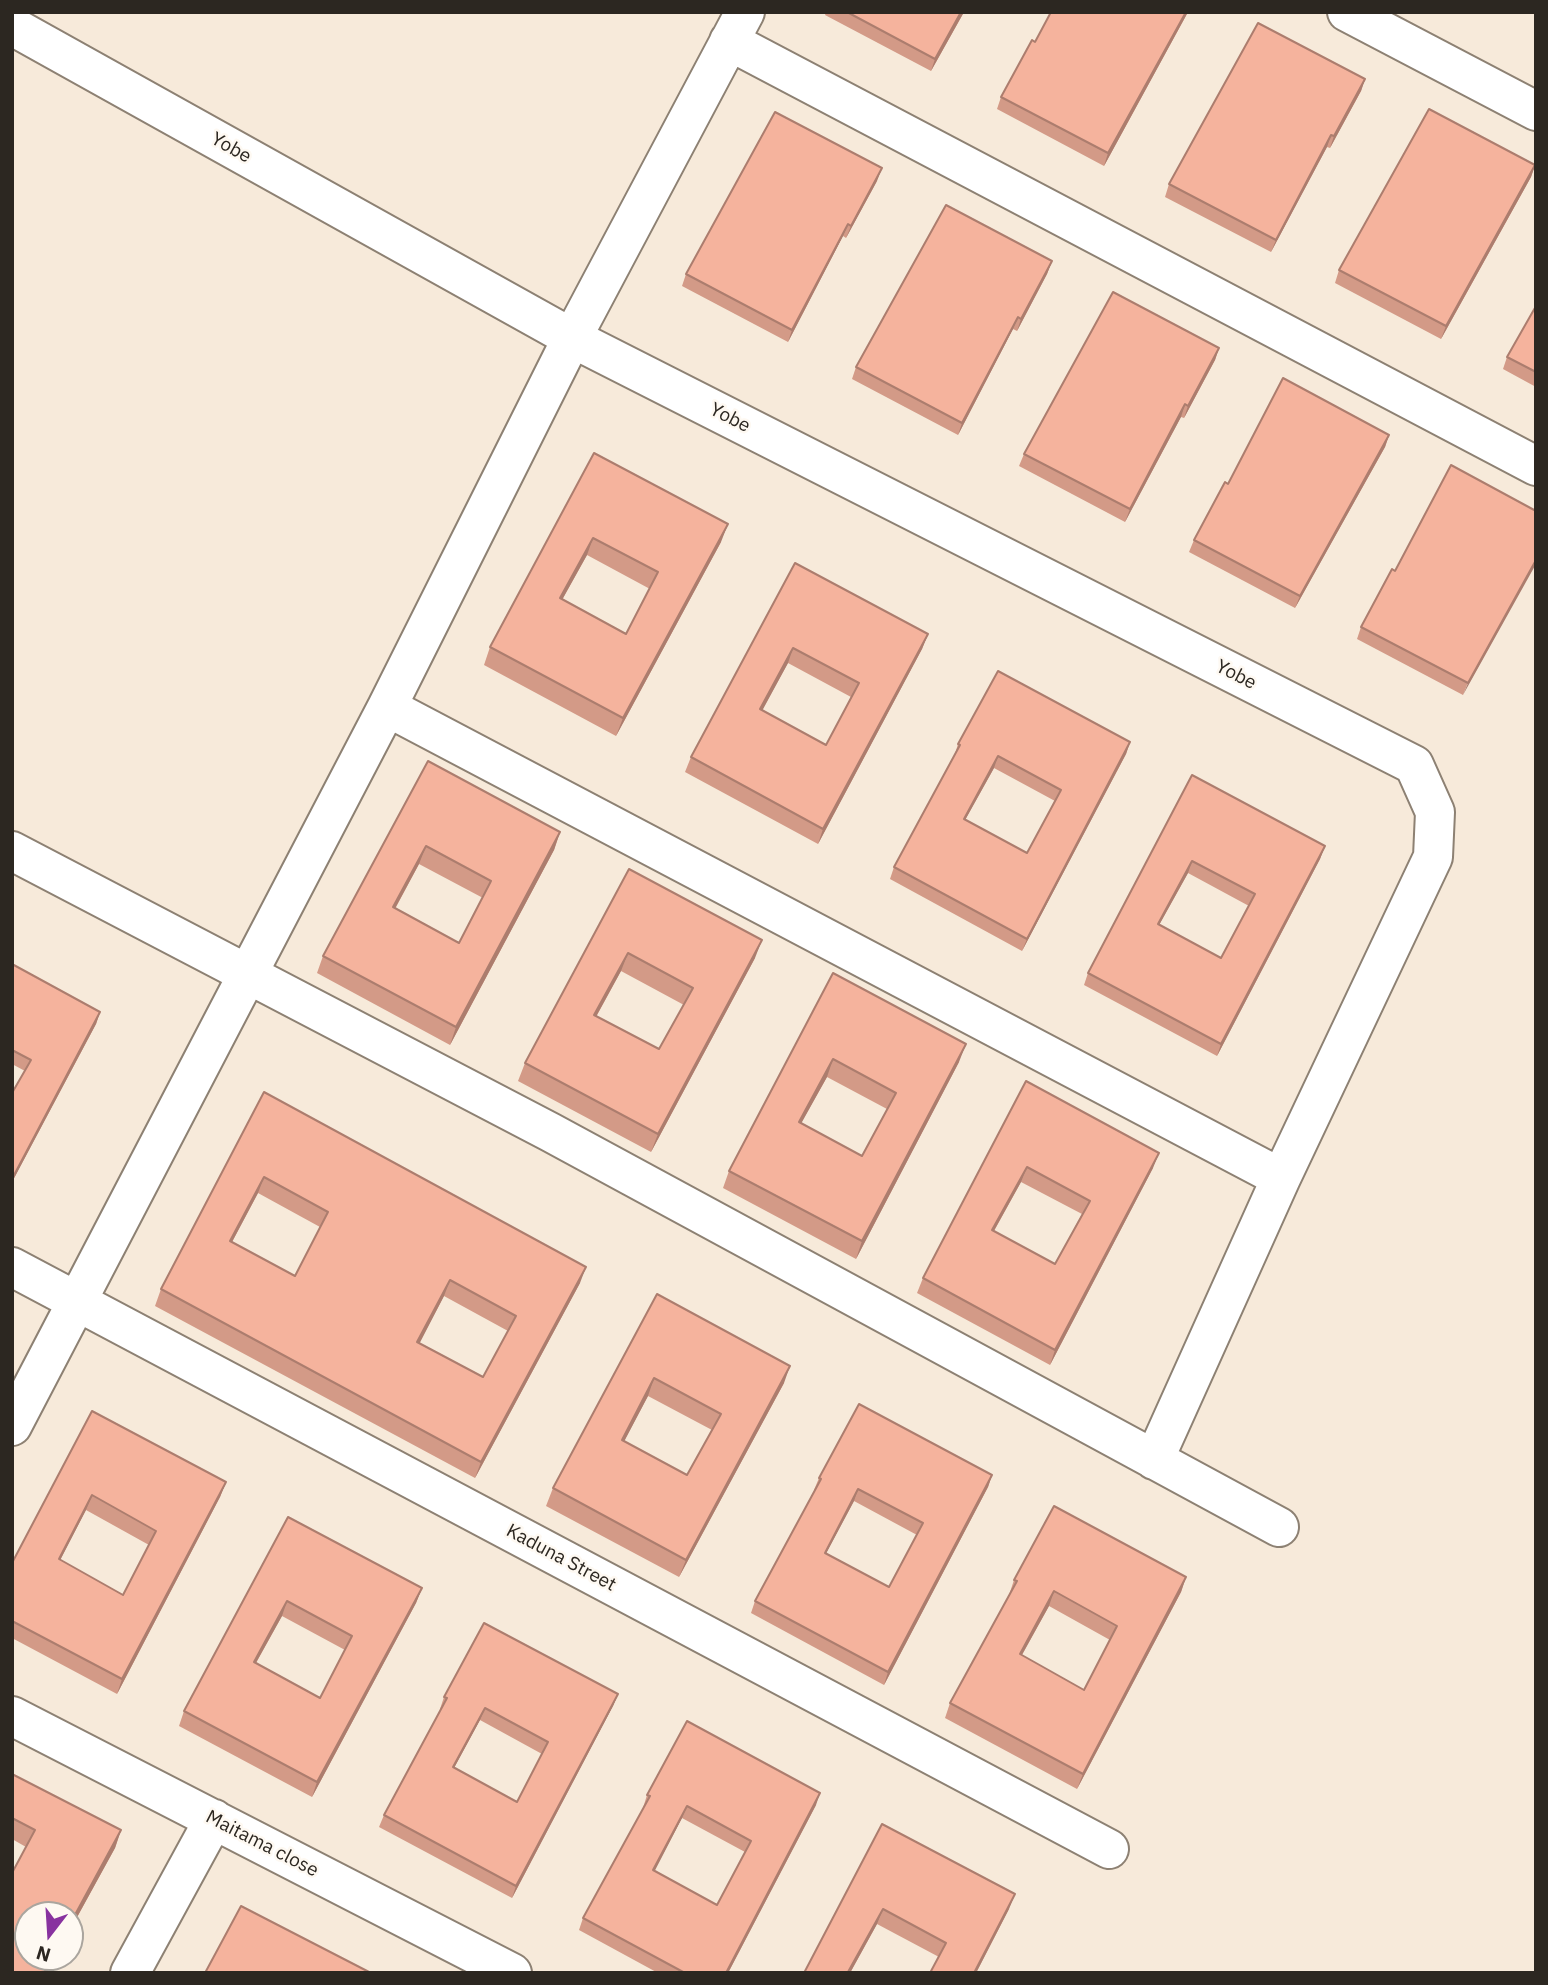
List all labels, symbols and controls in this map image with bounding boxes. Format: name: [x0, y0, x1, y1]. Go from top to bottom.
street label: Yobe: [207, 128, 255, 168]
street label: Yobe: [706, 398, 754, 438]
street label: Yobe: [1212, 655, 1260, 695]
street label: Kaduna Street: [502, 1519, 620, 1597]
street label: Maitama close: [202, 1806, 322, 1882]
north arrow: [14, 1901, 84, 1971]
text: N: [33, 1941, 54, 1968]

